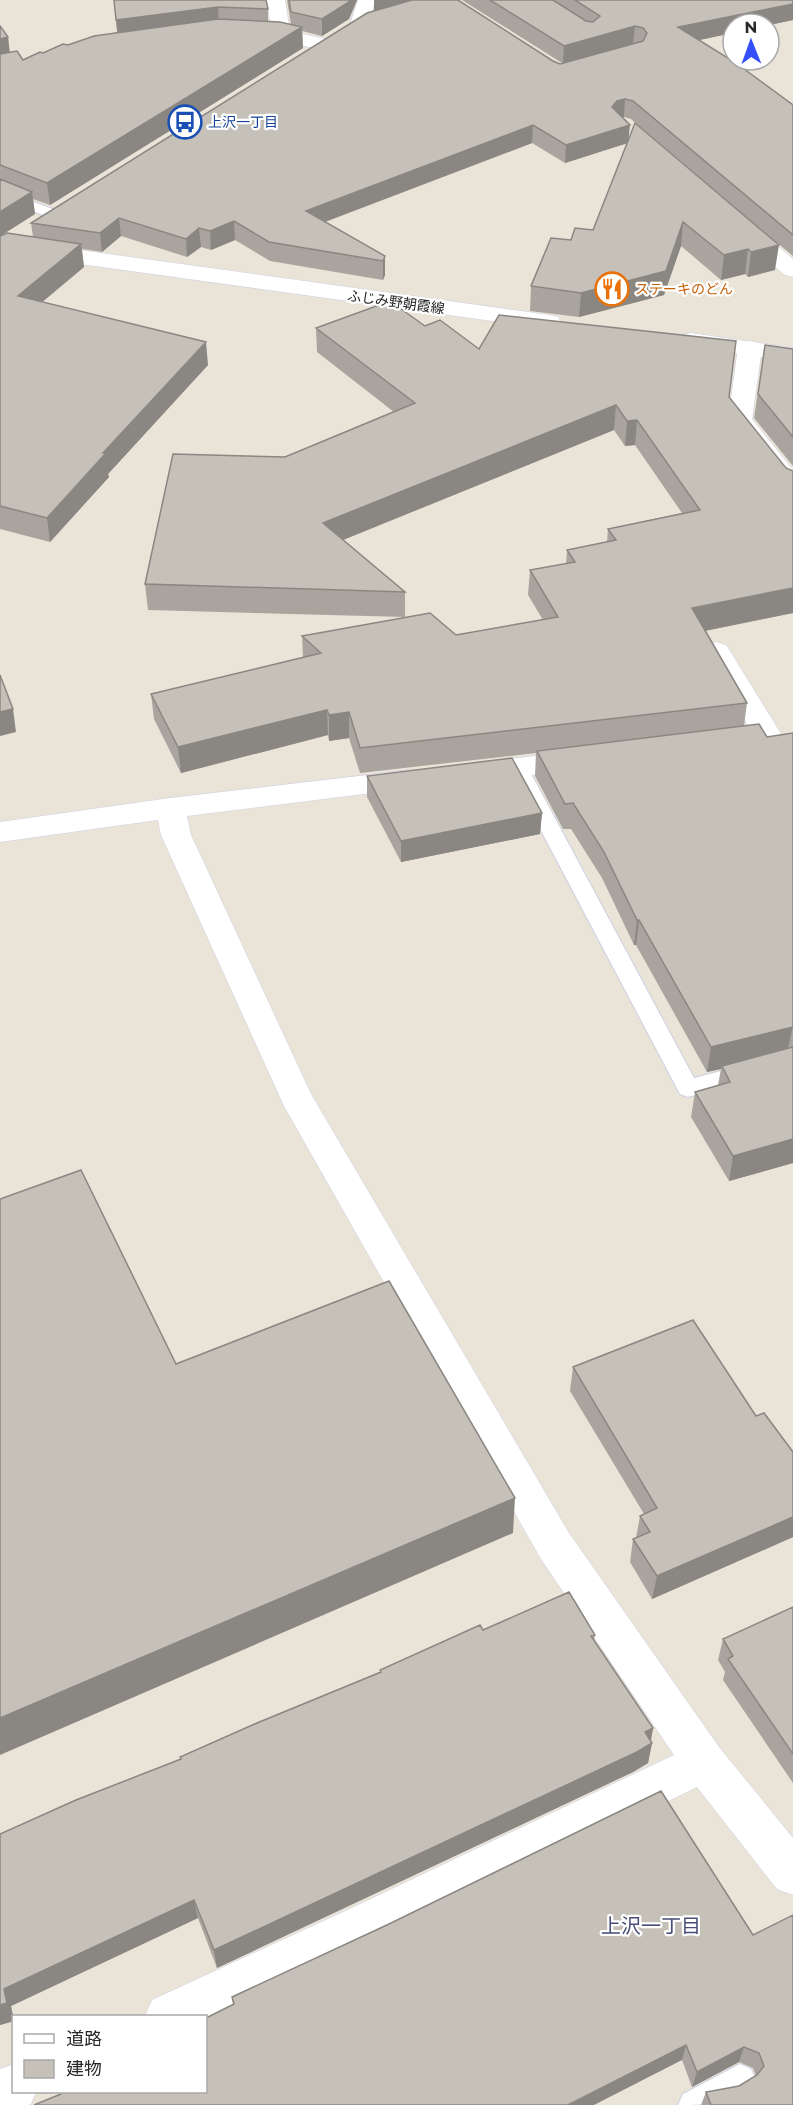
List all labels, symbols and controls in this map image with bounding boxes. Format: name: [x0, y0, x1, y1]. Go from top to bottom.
north arrow: [721, 12, 781, 72]
text: N: [744, 18, 757, 37]
bus stop icon: 上沢一丁目: [167, 104, 203, 140]
place label: 上沢一丁目: [208, 113, 278, 131]
restaurant icon: ステーキのどん: [594, 271, 630, 307]
place label: ステーキのどん: [635, 280, 733, 298]
street label: ふじみ野朝霞線: [346, 286, 446, 318]
district label: 上沢一丁目: [601, 1914, 701, 1938]
legend: [12, 2015, 207, 2093]
text: 道路: [66, 2028, 102, 2050]
text: 建物: [66, 2058, 102, 2080]

